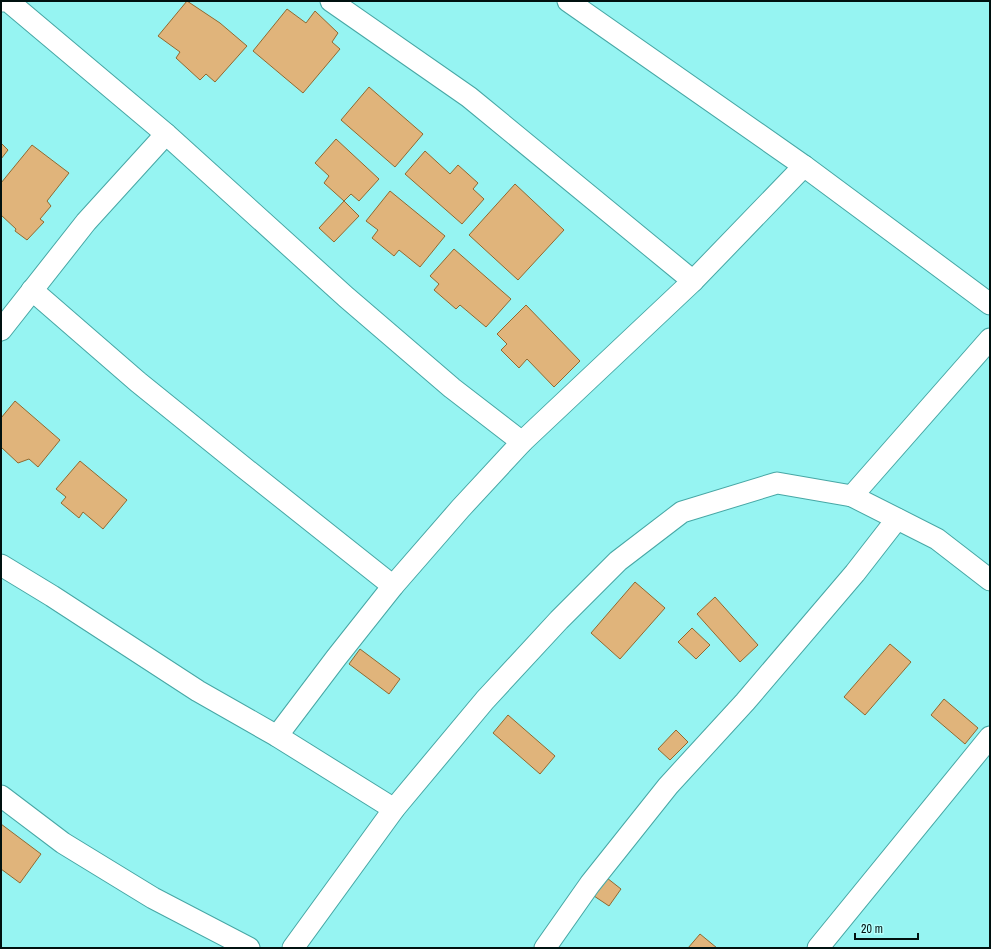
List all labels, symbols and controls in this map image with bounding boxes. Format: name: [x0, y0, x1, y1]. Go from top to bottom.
scale bar: [855, 915, 918, 941]
text: 20 m: [861, 921, 883, 937]

